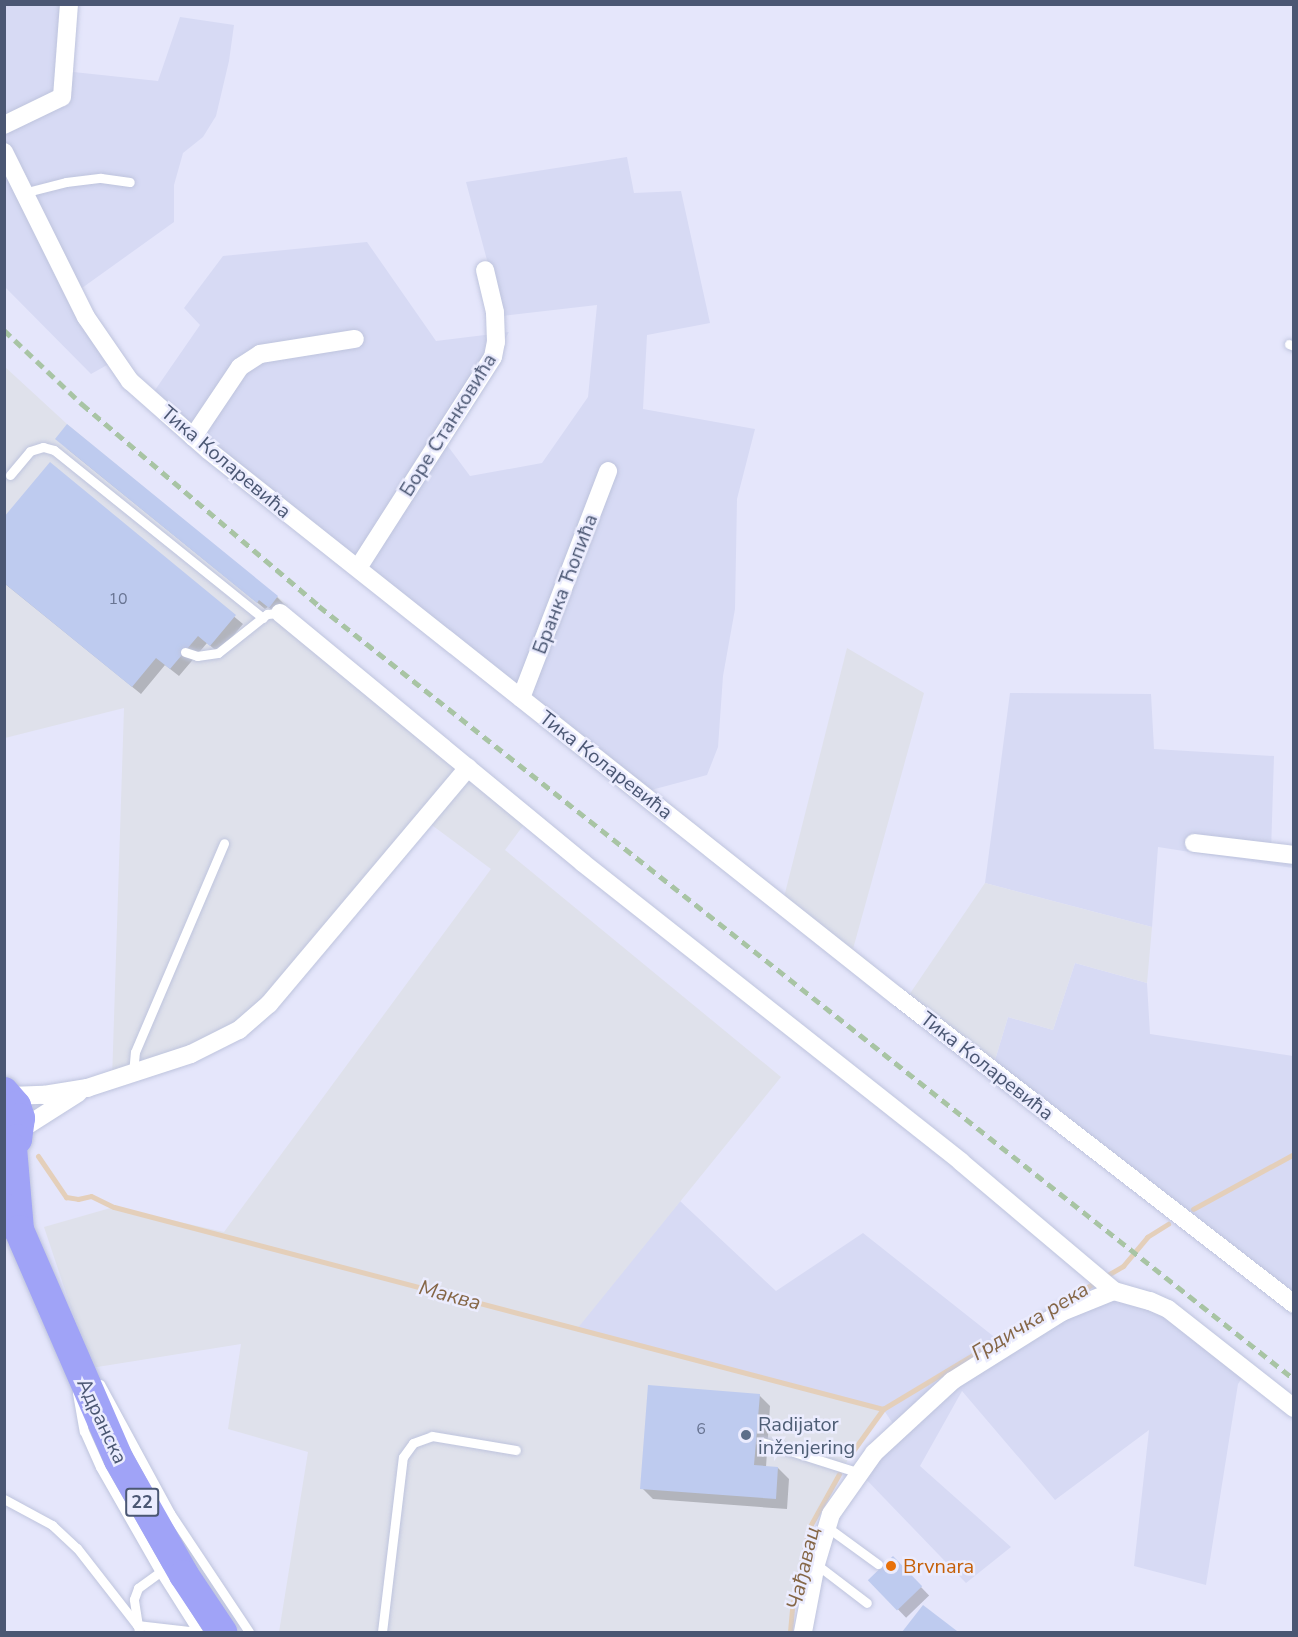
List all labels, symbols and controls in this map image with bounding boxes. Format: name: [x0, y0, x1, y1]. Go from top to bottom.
street label: Боре Станковића: [394, 349, 502, 501]
street label: Тика Коларевића: [156, 401, 296, 523]
street label: Бранка Ћопића: [527, 511, 603, 657]
house number: 10: [108, 589, 128, 609]
street label: Тика Коларевића: [535, 706, 677, 824]
street label: Тика Коларевића: [916, 1007, 1058, 1125]
water label: Маква: [416, 1275, 484, 1315]
water label: Грдичка река: [967, 1276, 1093, 1366]
street label: Адранска: [72, 1374, 132, 1468]
place label: Radijator inženjering: [758, 1412, 855, 1459]
house number: 6: [696, 1419, 706, 1439]
marker: Radijator inženjering: [739, 1428, 753, 1442]
road number: 22: [124, 1487, 160, 1517]
water label: Чађавац: [781, 1524, 825, 1612]
place label: Brvnara: [903, 1554, 974, 1578]
marker: Brvnara: [884, 1559, 898, 1573]

